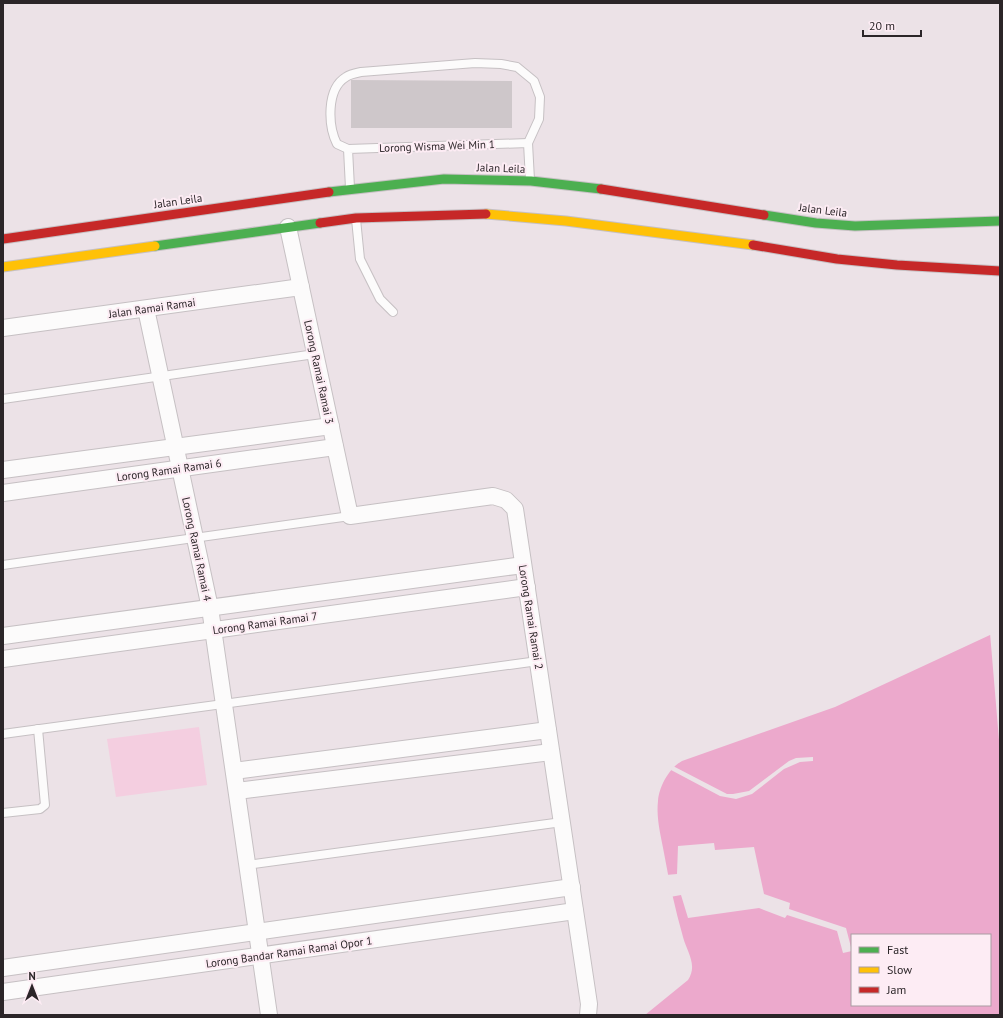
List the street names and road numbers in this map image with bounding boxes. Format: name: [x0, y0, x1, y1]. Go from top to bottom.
street label: Lorong Wisma Wei Min 1: [379, 137, 495, 155]
street label: Jalan Leila: [476, 160, 525, 176]
street label: Jalan Leila: [152, 191, 203, 211]
street label: Jalan Leila: [797, 200, 848, 220]
street label: Jalan Ramai Ramai: [107, 295, 196, 321]
street label: Lorong Ramai Ramai 3: [301, 319, 337, 425]
street label: Lorong Ramai Ramai 6: [116, 456, 222, 484]
street label: Lorong Ramai Ramai 4: [179, 496, 215, 602]
street label: Lorong Ramai Ramai 2: [516, 564, 546, 670]
street label: Lorong Ramai Ramai 7: [212, 609, 318, 637]
street label: Lorong Bandar Ramai Ramai Opor 1: [205, 933, 373, 971]

